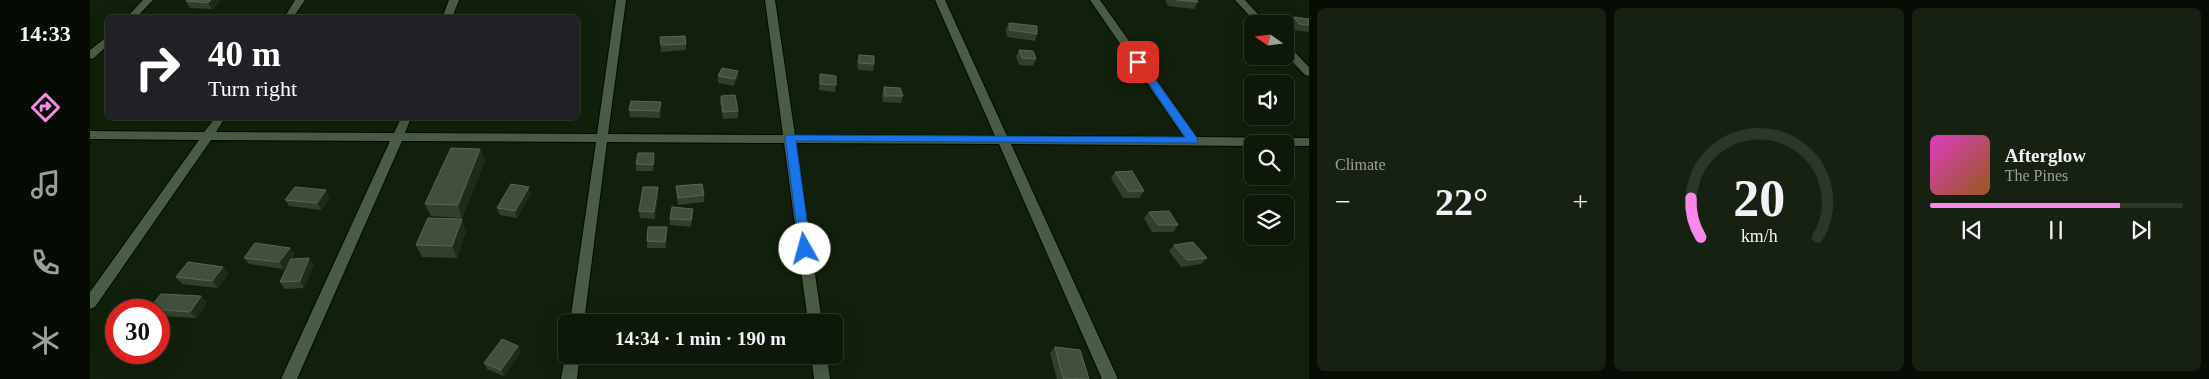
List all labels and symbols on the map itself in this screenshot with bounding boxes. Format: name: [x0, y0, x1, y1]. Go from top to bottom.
north arrow: [1244, 15, 1294, 65]
pin: [1117, 41, 1159, 83]
position arrow: [778, 222, 830, 274]
speed limit sign: 30: [105, 299, 170, 364]

